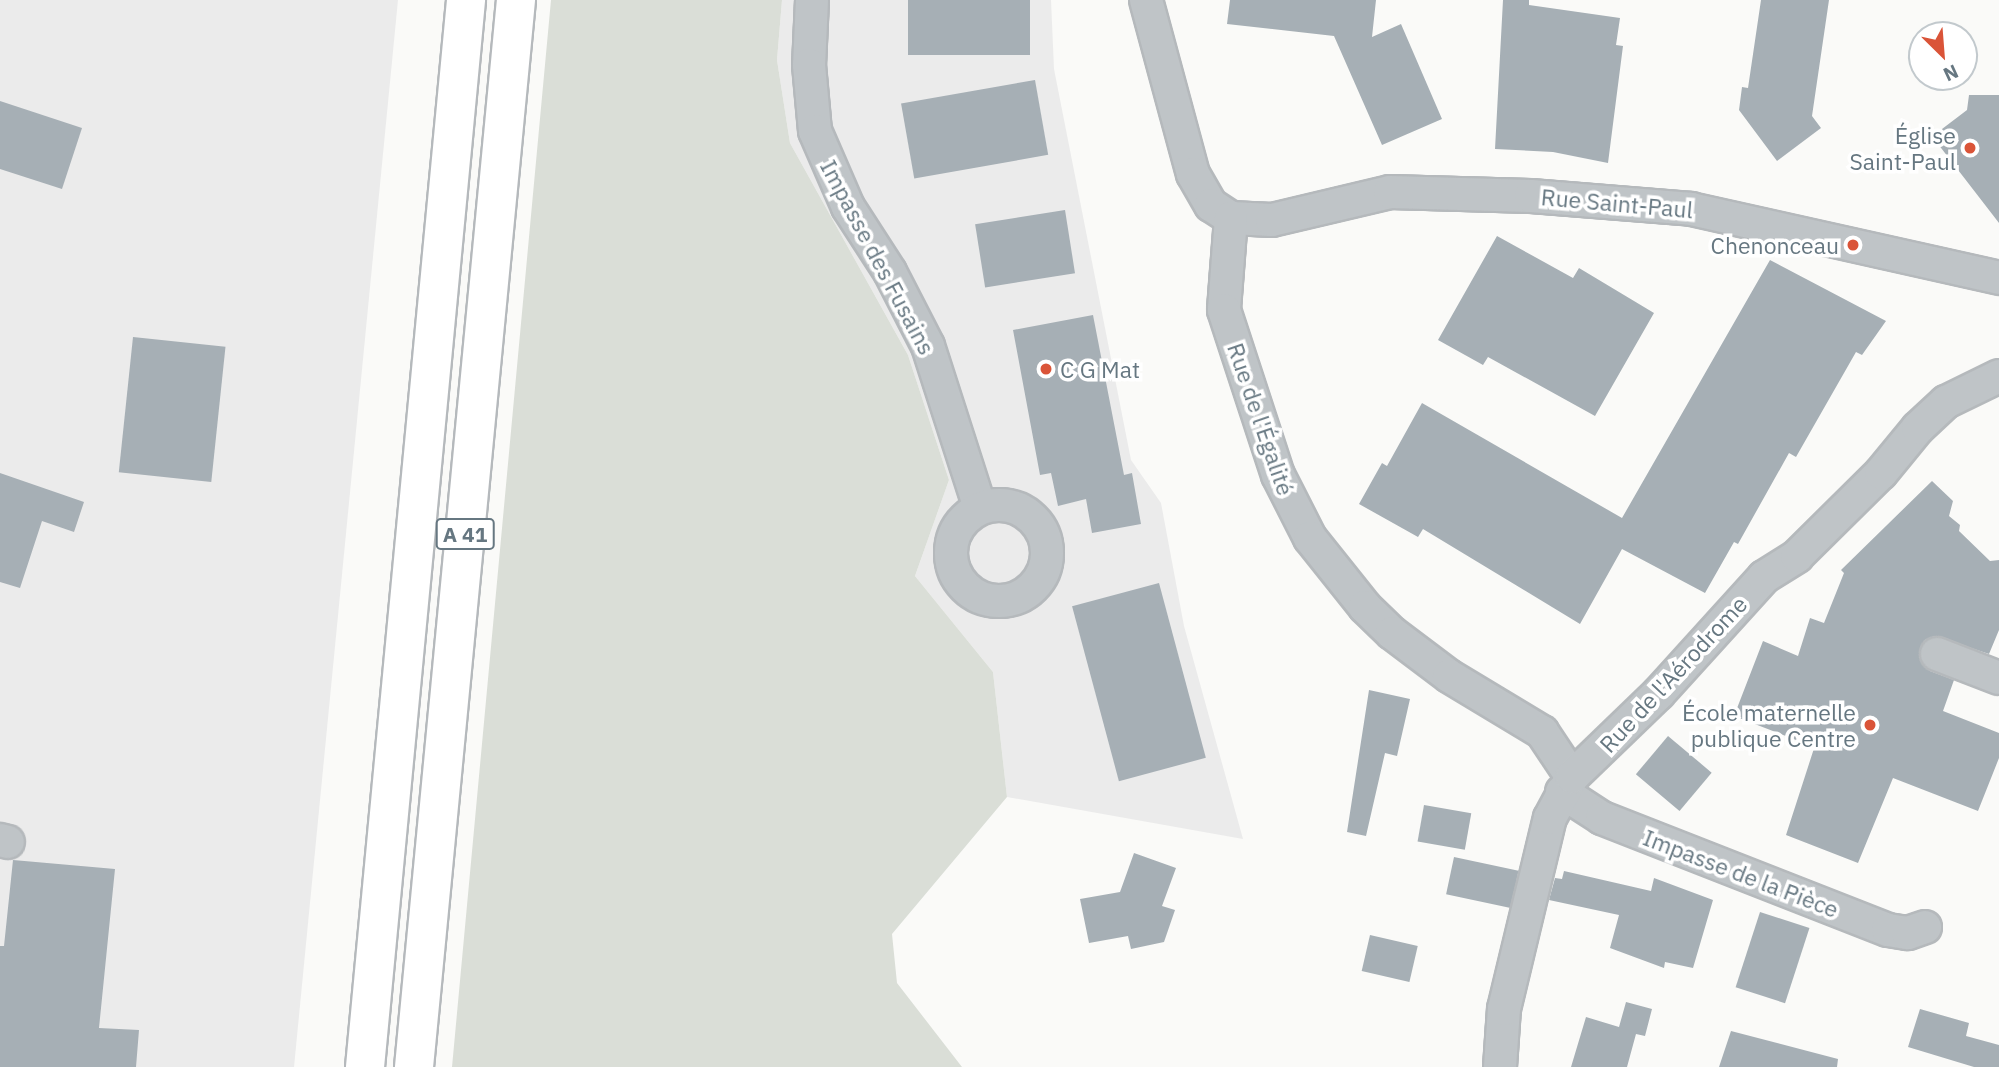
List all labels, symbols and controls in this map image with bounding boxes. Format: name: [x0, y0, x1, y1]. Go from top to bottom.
north arrow: [1908, 21, 1978, 91]
text: N: [1940, 59, 1962, 87]
place label: Église Saint-Paul: [1849, 121, 1956, 175]
marker: Église Saint-Paul: [1962, 140, 1978, 156]
street label: Impasse des Fusains: [815, 155, 941, 359]
street label: Rue Saint-Paul: [1540, 183, 1694, 223]
place label: Chenonceau: [1711, 231, 1839, 259]
marker: Chenonceau: [1845, 237, 1861, 253]
street label: Rue de l'Égalité: [1222, 339, 1300, 499]
place label: C G Mat: [1060, 355, 1140, 383]
marker: C G Mat: [1038, 361, 1054, 377]
road number: A 41: [435, 516, 495, 552]
street label: Rue de l'Aérodrome: [1593, 590, 1753, 758]
place label: École maternelle publique Centre: [1682, 698, 1856, 752]
marker: École maternelle publique Centre: [1862, 717, 1878, 733]
street label: Impasse de la Pièce: [1639, 823, 1843, 923]

